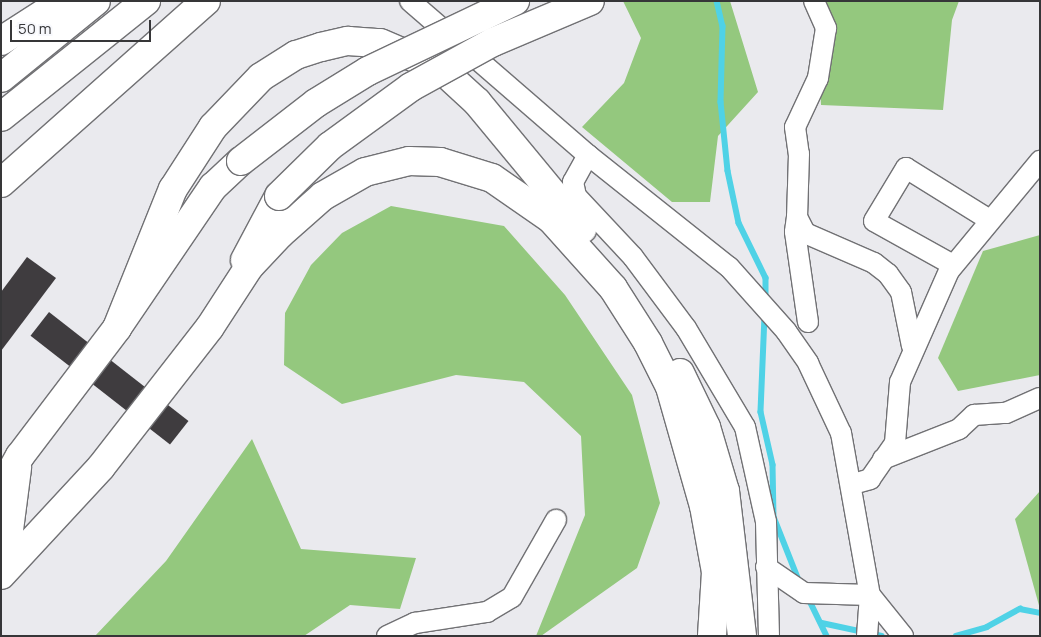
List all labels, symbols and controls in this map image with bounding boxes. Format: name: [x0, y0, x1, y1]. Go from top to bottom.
scale bar: [12, 10, 154, 42]
text: 50 m: [18, 18, 52, 39]

